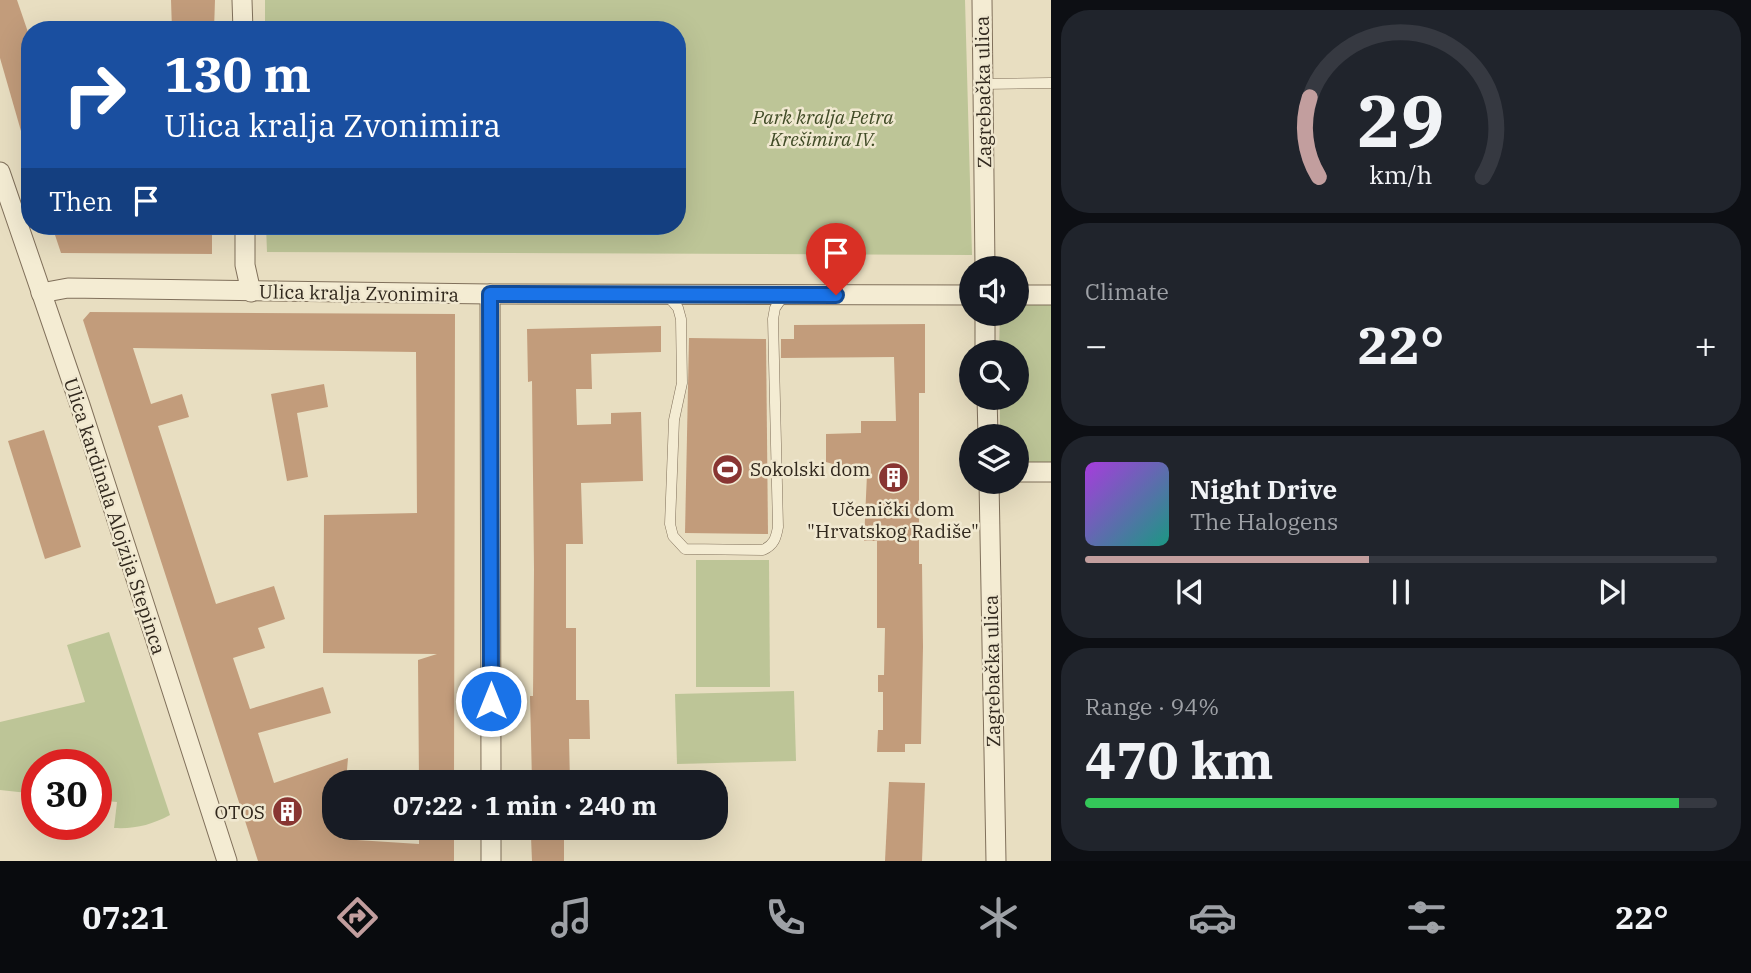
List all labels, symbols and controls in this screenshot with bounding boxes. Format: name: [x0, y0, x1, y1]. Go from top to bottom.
street label: Zagrebačka ulica: [970, 16, 996, 168]
text: 130 m: [164, 42, 311, 105]
icon: right: [49, 49, 140, 140]
text: 29: [1357, 73, 1445, 168]
text: Ulica kralja Zvonimira: [164, 104, 501, 146]
park label: Park kralja Petra Krešimira IV.: [751, 105, 894, 151]
text: km/h: [1369, 158, 1433, 191]
icon: arrive: [127, 182, 165, 220]
text: Then: [49, 184, 113, 218]
pin: [806, 223, 866, 295]
icon: arrive: [817, 234, 855, 272]
map controls: [959, 256, 1029, 494]
button: sound: [959, 256, 1029, 326]
text: Climate: [1085, 276, 1169, 306]
street label: Ulica kralja Zvonimira: [259, 279, 459, 307]
text: 22°: [1358, 311, 1444, 378]
text: −: [1085, 320, 1108, 369]
text: +: [1694, 320, 1717, 369]
button: search: [959, 340, 1029, 410]
street label: Ulica kardinala Alojzija Stepinca: [59, 375, 171, 657]
button: layers: [959, 424, 1029, 494]
sports icon: Sokolski dom: [710, 452, 744, 486]
place label: Sokolski dom: [750, 457, 870, 481]
building icon: Učenički dom "Hrvatskog Radiše": [876, 461, 910, 495]
text: Night Drive: [1190, 472, 1337, 506]
place label: Učenički dom "Hrvatskog Radiše": [807, 497, 979, 543]
text: The Halogens: [1190, 506, 1338, 536]
icon: previous: [1171, 573, 1209, 611]
icon: pause: [1382, 573, 1420, 611]
icon: next: [1593, 573, 1631, 611]
street label: Zagrebačka ulica: [979, 595, 1005, 747]
position arrow: [454, 664, 528, 738]
text: Range · 94%: [1085, 691, 1219, 721]
text: 470 km: [1085, 726, 1274, 793]
speed limit sign: 30: [21, 749, 112, 840]
text: 07:22 · 1 min · 240 m: [393, 788, 657, 822]
building icon: OTOS: [271, 795, 305, 829]
place label: OTOS: [215, 800, 265, 824]
icon: directions: [333, 893, 382, 942]
icon: music: [547, 893, 596, 942]
icon: phone: [761, 893, 810, 942]
icon: climate: [974, 893, 1023, 942]
icon: car: [1188, 893, 1237, 942]
icon: filters: [1402, 893, 1451, 942]
text: 07:21: [82, 896, 169, 938]
text: 22°: [1615, 896, 1669, 938]

